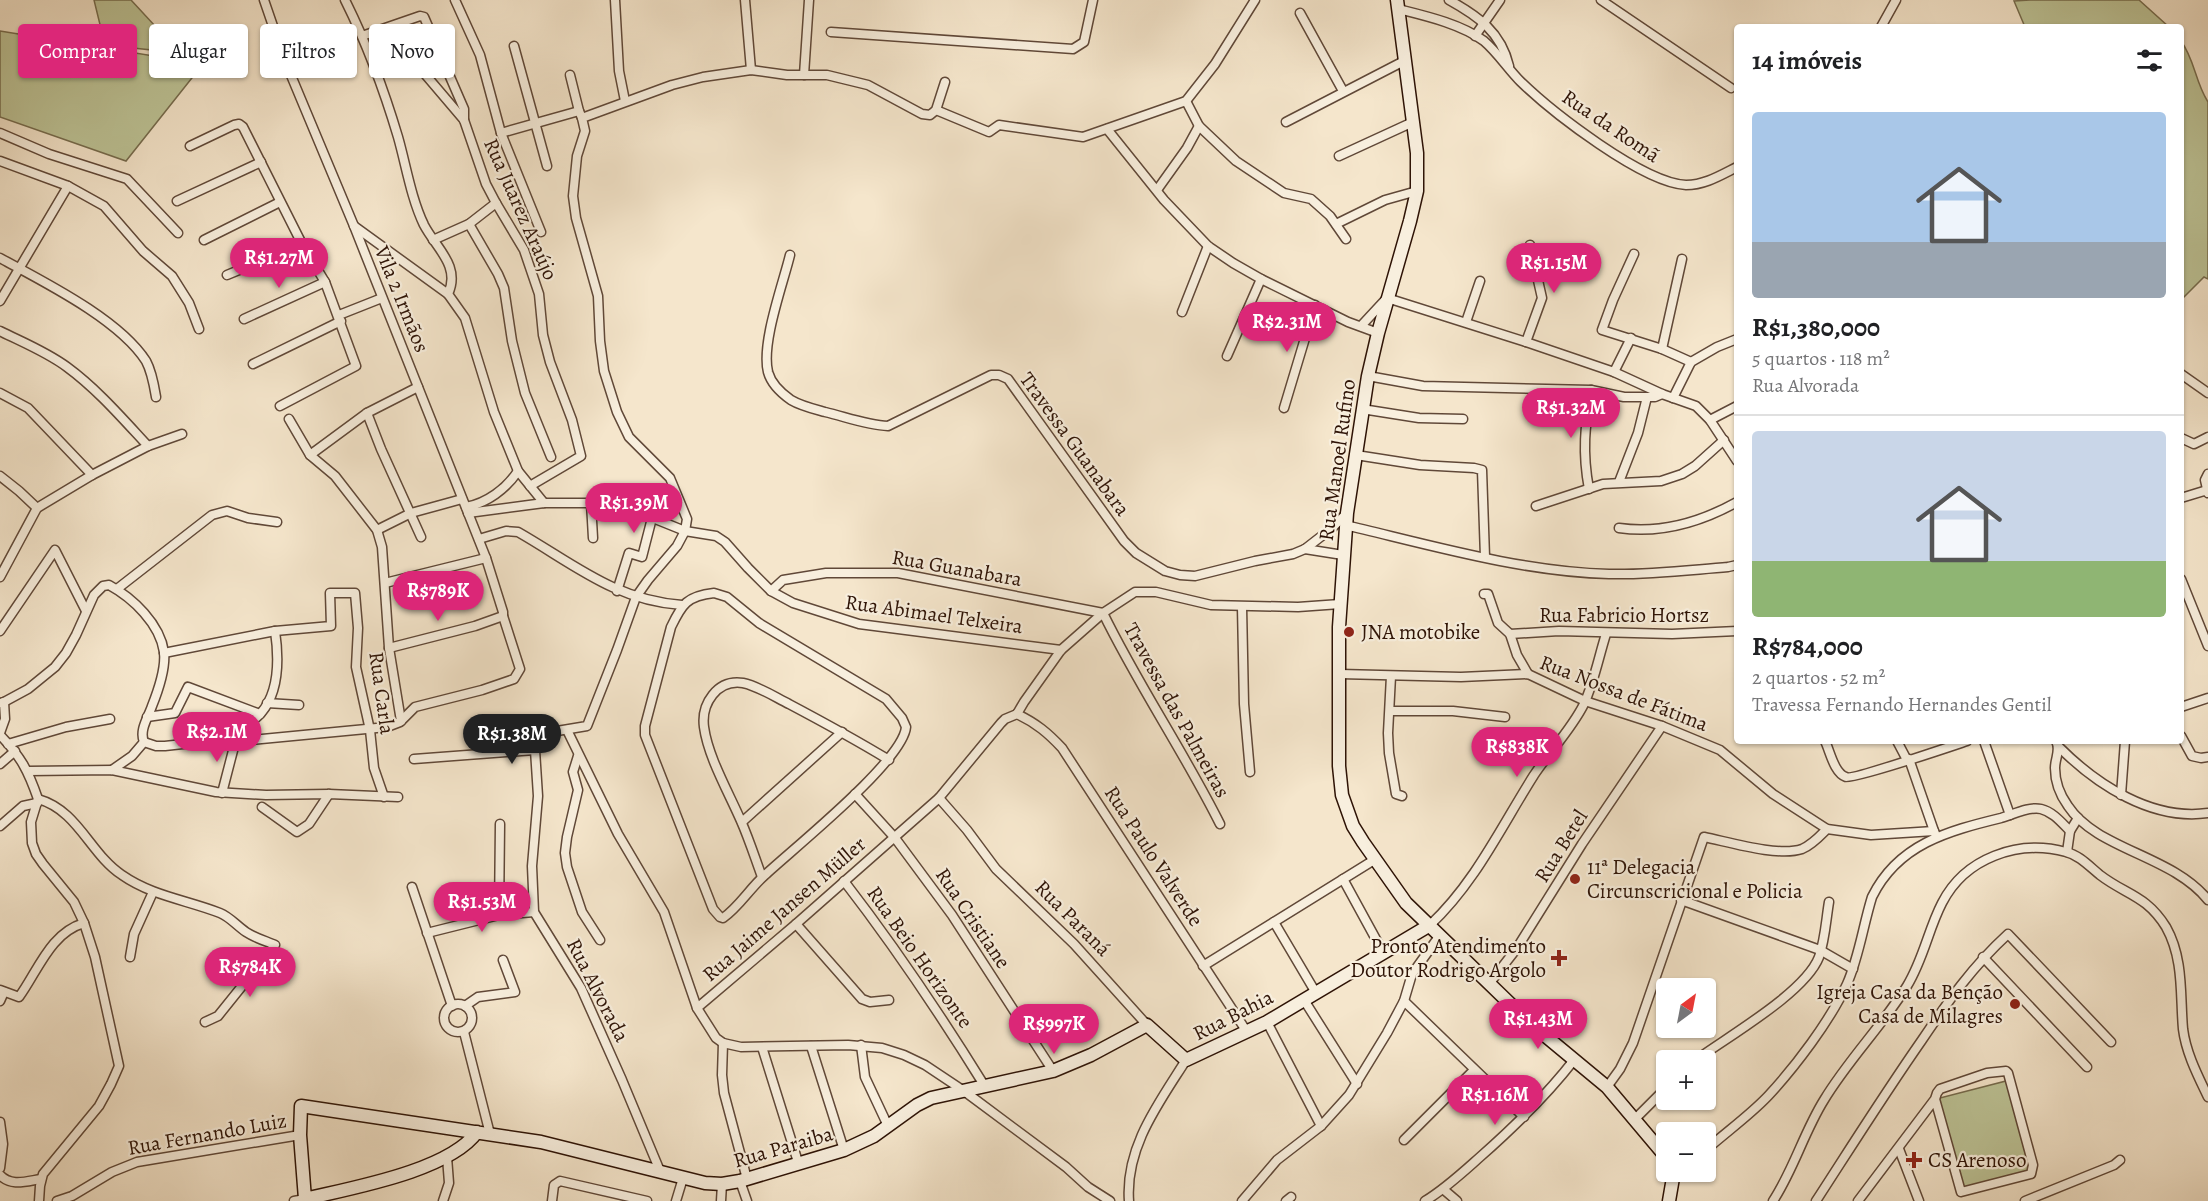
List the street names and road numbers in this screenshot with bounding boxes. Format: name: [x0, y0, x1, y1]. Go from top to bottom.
street label: Rua da Romã: [1556, 83, 1666, 169]
street label: Rua Juarez Araújo: [477, 134, 565, 284]
street label: Vila 2 Irmãos: [368, 241, 436, 356]
street label: Travessa Guanabara: [1013, 366, 1137, 522]
street label: Rua Manoel Rufino: [1312, 377, 1362, 543]
street label: Rua Guanabara: [890, 543, 1024, 593]
street label: Rua Abimael Telxeira: [843, 588, 1025, 640]
street label: Rua Fabricio Hortsz: [1539, 601, 1709, 629]
street label: Travessa das Palmeiras: [1117, 618, 1237, 802]
street label: Rua Nossa de Fátima: [1536, 648, 1712, 738]
street label: Rua Carla: [362, 650, 402, 736]
street label: Rua Paulo Valverde: [1098, 780, 1210, 932]
street label: Rua Betel: [1528, 804, 1594, 888]
street label: Rua Jaime Jansen Müller: [696, 830, 872, 988]
street label: Rua Cristiane: [929, 862, 1017, 974]
street label: Rua Paraná: [1029, 874, 1117, 962]
street label: Rua Beio Horizonte: [860, 880, 980, 1034]
street label: Rua Alvorada: [560, 933, 636, 1047]
street label: Rua Bahia: [1188, 983, 1278, 1047]
street label: Rua Fernando Luiz: [125, 1106, 289, 1162]
street label: Rua Paraiba: [730, 1119, 836, 1175]

